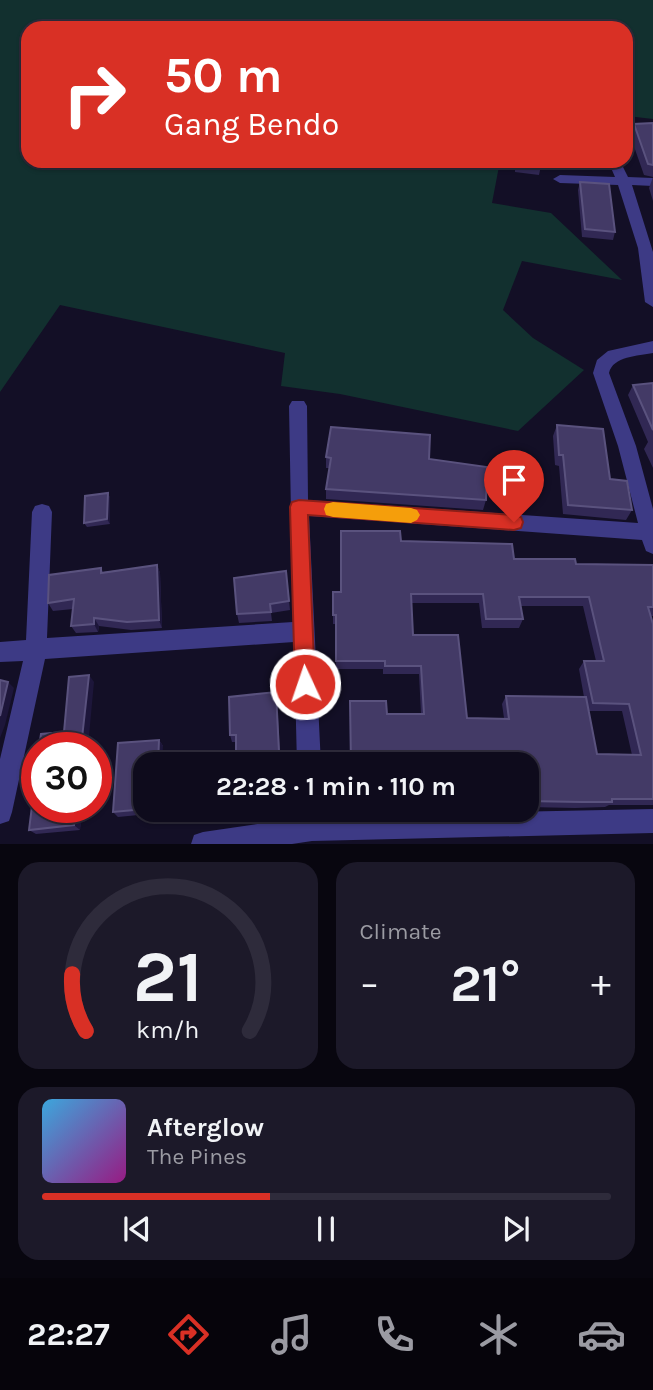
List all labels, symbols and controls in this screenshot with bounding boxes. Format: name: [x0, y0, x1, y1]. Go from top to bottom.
text: 50 m: [164, 47, 282, 104]
icon: right: [49, 49, 140, 140]
text: Gang Bendo: [164, 106, 339, 143]
pin: [484, 450, 544, 522]
icon: arrive: [495, 461, 533, 499]
position arrow: [268, 647, 342, 721]
speed limit sign: 30: [21, 732, 112, 823]
text: 22:28 · 1 min · 110 m: [216, 771, 456, 802]
text: Climate: [360, 918, 442, 945]
text: 21: [133, 935, 203, 1020]
text: 21°: [450, 953, 520, 1014]
text: −: [360, 961, 379, 1006]
text: +: [591, 961, 611, 1006]
text: km/h: [136, 1015, 199, 1044]
text: Afterglow: [147, 1112, 264, 1143]
text: The Pines: [147, 1143, 247, 1170]
icon: previous: [118, 1210, 156, 1248]
icon: pause: [307, 1210, 345, 1248]
icon: next: [497, 1210, 535, 1248]
icon: directions: [164, 1310, 213, 1359]
icon: music: [267, 1310, 316, 1359]
icon: phone: [370, 1310, 419, 1359]
icon: climate: [474, 1310, 523, 1359]
icon: car: [577, 1310, 626, 1359]
text: 22:27: [27, 1316, 110, 1353]

